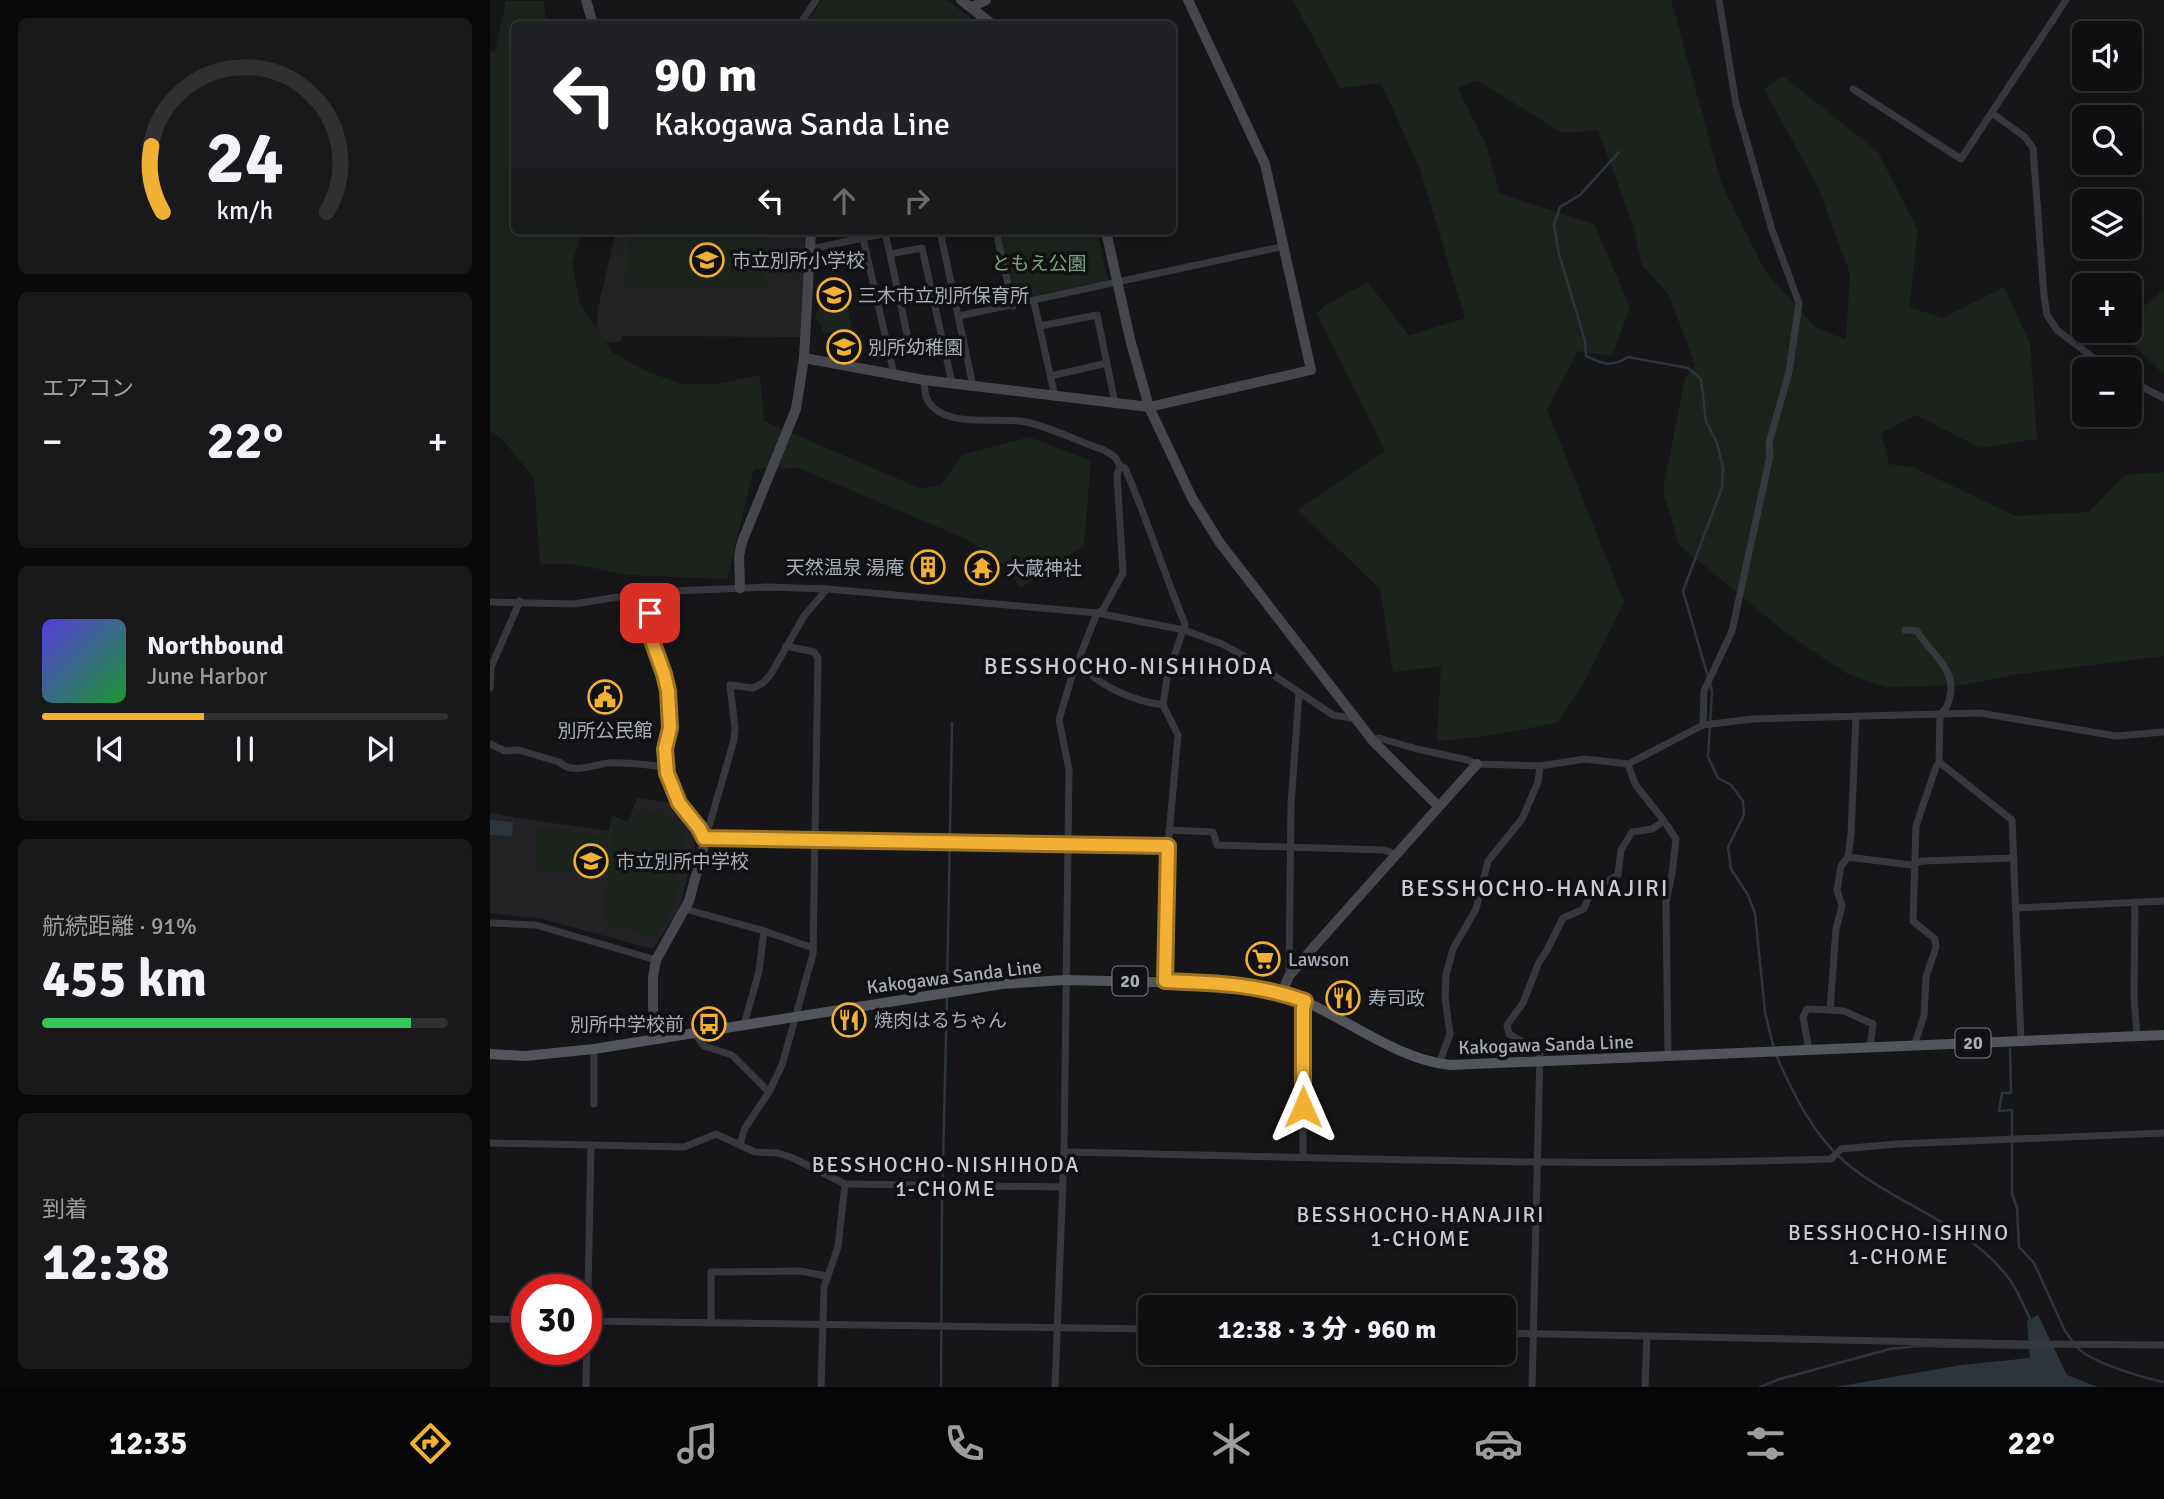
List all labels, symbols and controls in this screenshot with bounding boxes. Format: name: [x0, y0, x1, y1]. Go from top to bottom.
map controls: [2072, 21, 2142, 427]
button: sound: [2072, 21, 2142, 91]
text: 90 m: [654, 45, 757, 105]
icon: left: [539, 49, 630, 140]
text: Kakogawa Sanda Line: [654, 105, 950, 144]
button: search: [2072, 105, 2142, 175]
text: 24: [206, 114, 284, 203]
icon: left: [752, 182, 790, 220]
icon: ahead: [825, 182, 863, 220]
icon: right: [898, 182, 936, 220]
button: layers: [2072, 189, 2142, 259]
text: km/h: [217, 195, 273, 226]
school or university icon: 市立別所小学校: [688, 241, 726, 279]
place label: 市立別所小学校: [732, 249, 865, 273]
park label: ともえ公園: [991, 252, 1087, 276]
button: +: [2072, 273, 2142, 343]
school or university icon: 三木市立別所保育所: [815, 276, 853, 314]
place label: 三木市立別所保育所: [858, 284, 1029, 308]
school or university icon: 別所幼稚園: [825, 328, 863, 366]
place label: 別所幼稚園: [868, 336, 963, 360]
button: −: [2072, 357, 2142, 427]
text: エアコン: [42, 374, 134, 403]
text: 22°: [207, 409, 283, 473]
text: −: [42, 418, 63, 465]
text: +: [427, 418, 448, 465]
building icon: 天然温泉 湯庵: [909, 548, 947, 586]
temple icon: 大蔵神社: [963, 549, 1001, 587]
place label: 天然温泉 湯庵: [786, 556, 904, 580]
place label: 大蔵神社: [1006, 557, 1082, 581]
pin: [620, 583, 680, 643]
icon: arrive: [631, 594, 669, 632]
text: Northbound: [147, 630, 284, 662]
district label: BESSHOCHO-NISHIHODA: [984, 652, 1274, 681]
text: June Harbor: [147, 662, 267, 691]
public building icon: 別所公民館: [586, 678, 624, 716]
place label: 別所公民館: [557, 719, 653, 743]
icon: previous: [91, 730, 129, 768]
icon: pause: [226, 730, 264, 768]
icon: next: [361, 730, 399, 768]
school or university icon: 市立別所中学校: [572, 842, 610, 880]
place label: 市立別所中学校: [616, 850, 749, 874]
district label: BESSHOCHO-HANAJIRI: [1400, 874, 1670, 903]
text: 航続距離 · 91%: [42, 912, 197, 941]
supermarket icon: Lawson: [1244, 940, 1282, 978]
text: 455 km: [42, 947, 207, 1011]
place label: Lawson: [1288, 948, 1349, 972]
street label: Kakogawa Sanda Line: [865, 954, 1043, 1000]
road number: 20: [1112, 966, 1148, 996]
restaurant icon: 寿司政: [1324, 979, 1362, 1017]
place label: 寿司政: [1368, 987, 1425, 1011]
restaurant icon: 焼肉はるちゃん: [830, 1001, 868, 1039]
bus stop icon: 別所中学校前: [690, 1005, 728, 1043]
place label: 焼肉はるちゃん: [874, 1009, 1007, 1033]
place label: 別所中学校前: [570, 1013, 684, 1037]
road number: 20: [1956, 1028, 1990, 1058]
street label: Kakogawa Sanda Line: [1458, 1030, 1634, 1060]
position arrow: [1266, 1070, 1340, 1144]
district label: BESSHOCHO-NISHIHODA 1-CHOME: [812, 1152, 1080, 1202]
text: 到着: [42, 1195, 88, 1224]
district label: BESSHOCHO-HANAJIRI 1-CHOME: [1297, 1202, 1545, 1252]
district label: BESSHOCHO-ISHINO 1-CHOME: [1788, 1220, 2010, 1270]
text: 12:38: [42, 1230, 170, 1294]
speed limit sign: 30: [511, 1274, 602, 1365]
text: 12:38 · 3 分 · 960 m: [1218, 1314, 1436, 1346]
icon: directions: [406, 1419, 455, 1468]
icon: music: [673, 1419, 722, 1468]
icon: phone: [940, 1419, 989, 1468]
icon: climate: [1207, 1419, 1256, 1468]
icon: car: [1474, 1419, 1523, 1468]
icon: filters: [1741, 1419, 1790, 1468]
text: 12:35: [109, 1424, 188, 1463]
text: 22°: [2008, 1424, 2055, 1463]

